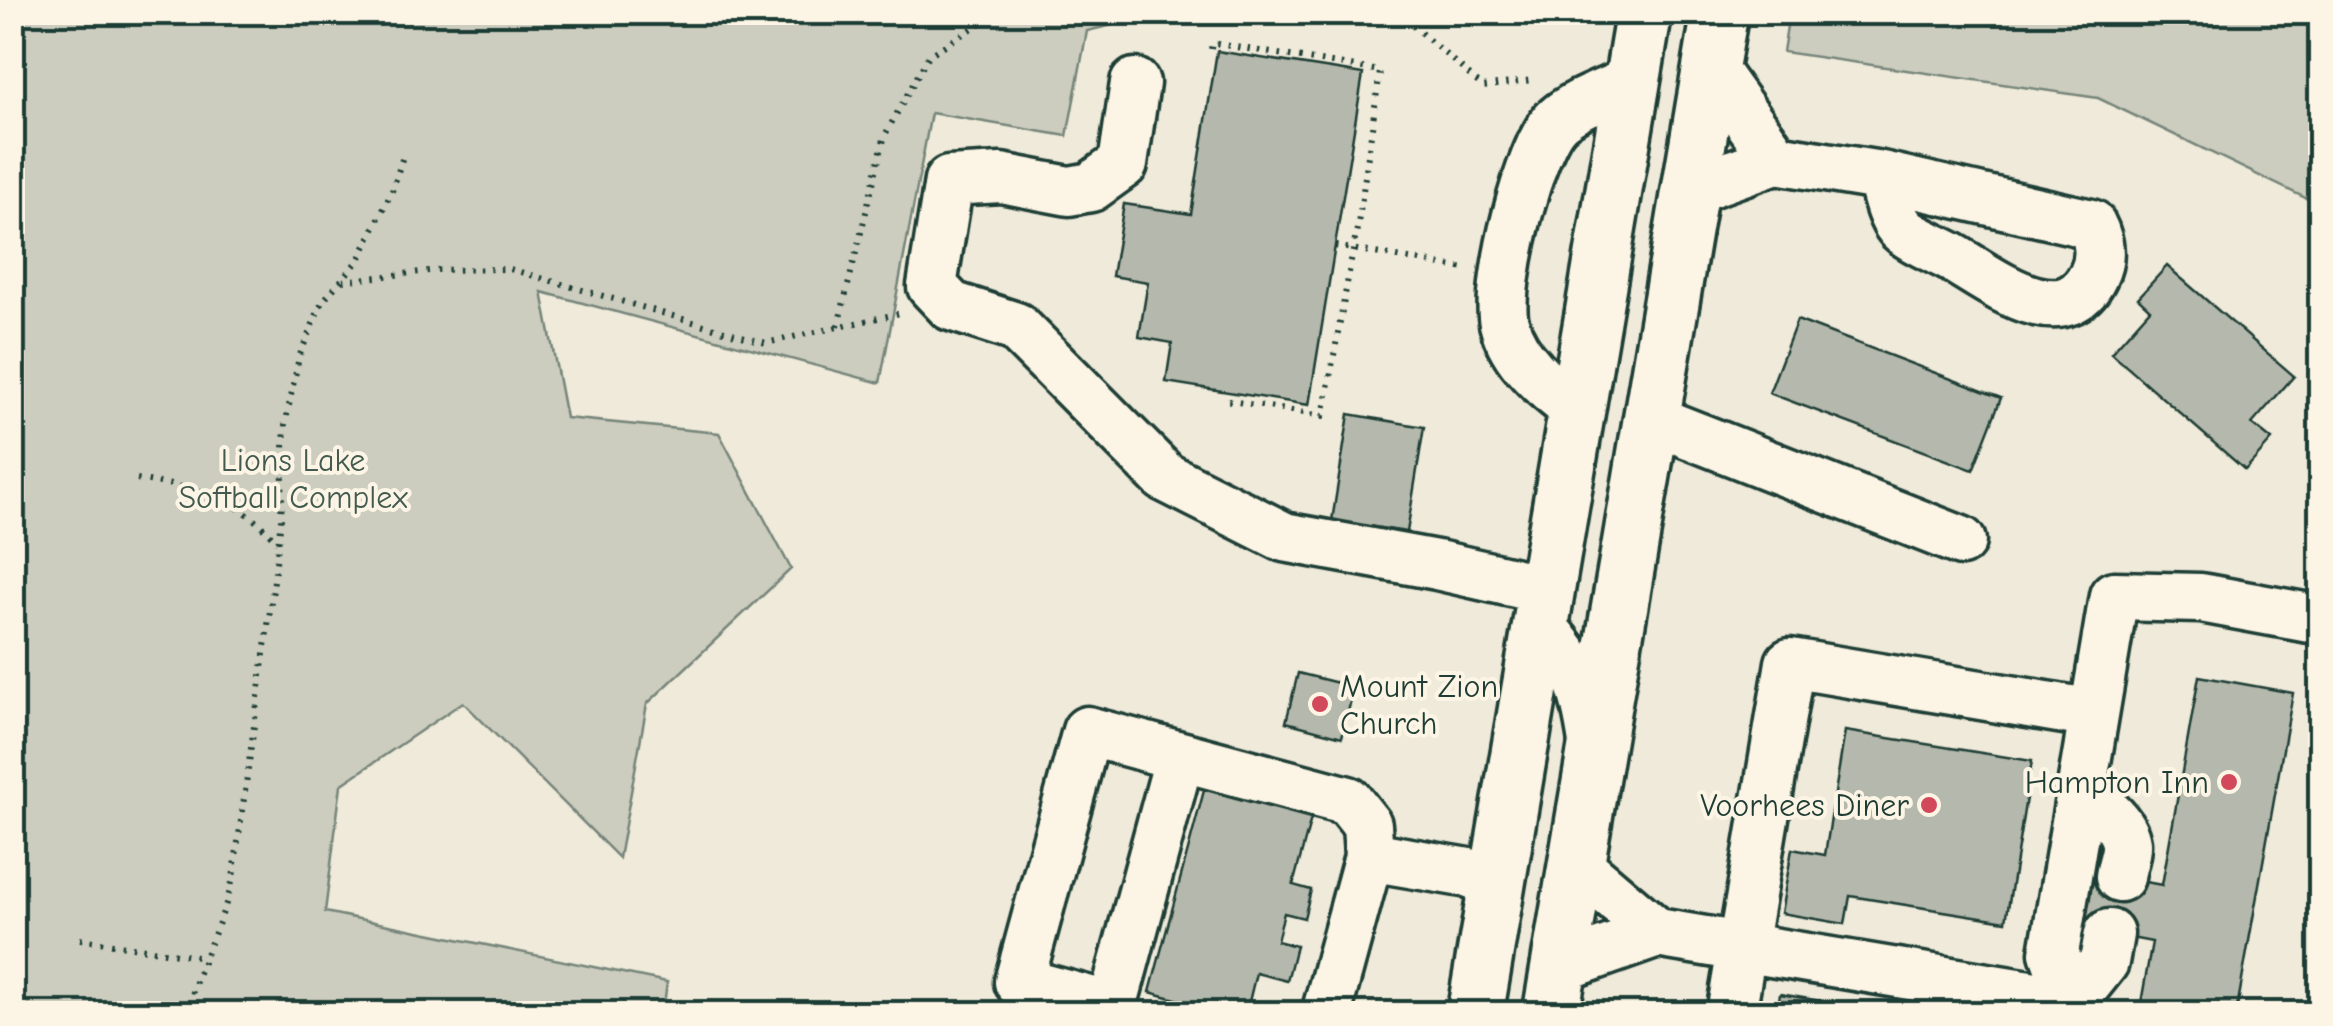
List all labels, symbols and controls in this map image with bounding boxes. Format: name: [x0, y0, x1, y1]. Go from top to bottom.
park label: Lions Lake Softball Complex: [178, 442, 408, 516]
place label: Mount Zion Church: [1340, 668, 1498, 742]
marker: Mount Zion Church: [1309, 693, 1331, 715]
place label: Hampton Inn: [2025, 764, 2209, 801]
marker: Hampton Inn: [2218, 771, 2240, 793]
place label: Voorhees Diner: [1700, 787, 1909, 824]
marker: Voorhees Diner: [1918, 794, 1940, 816]

